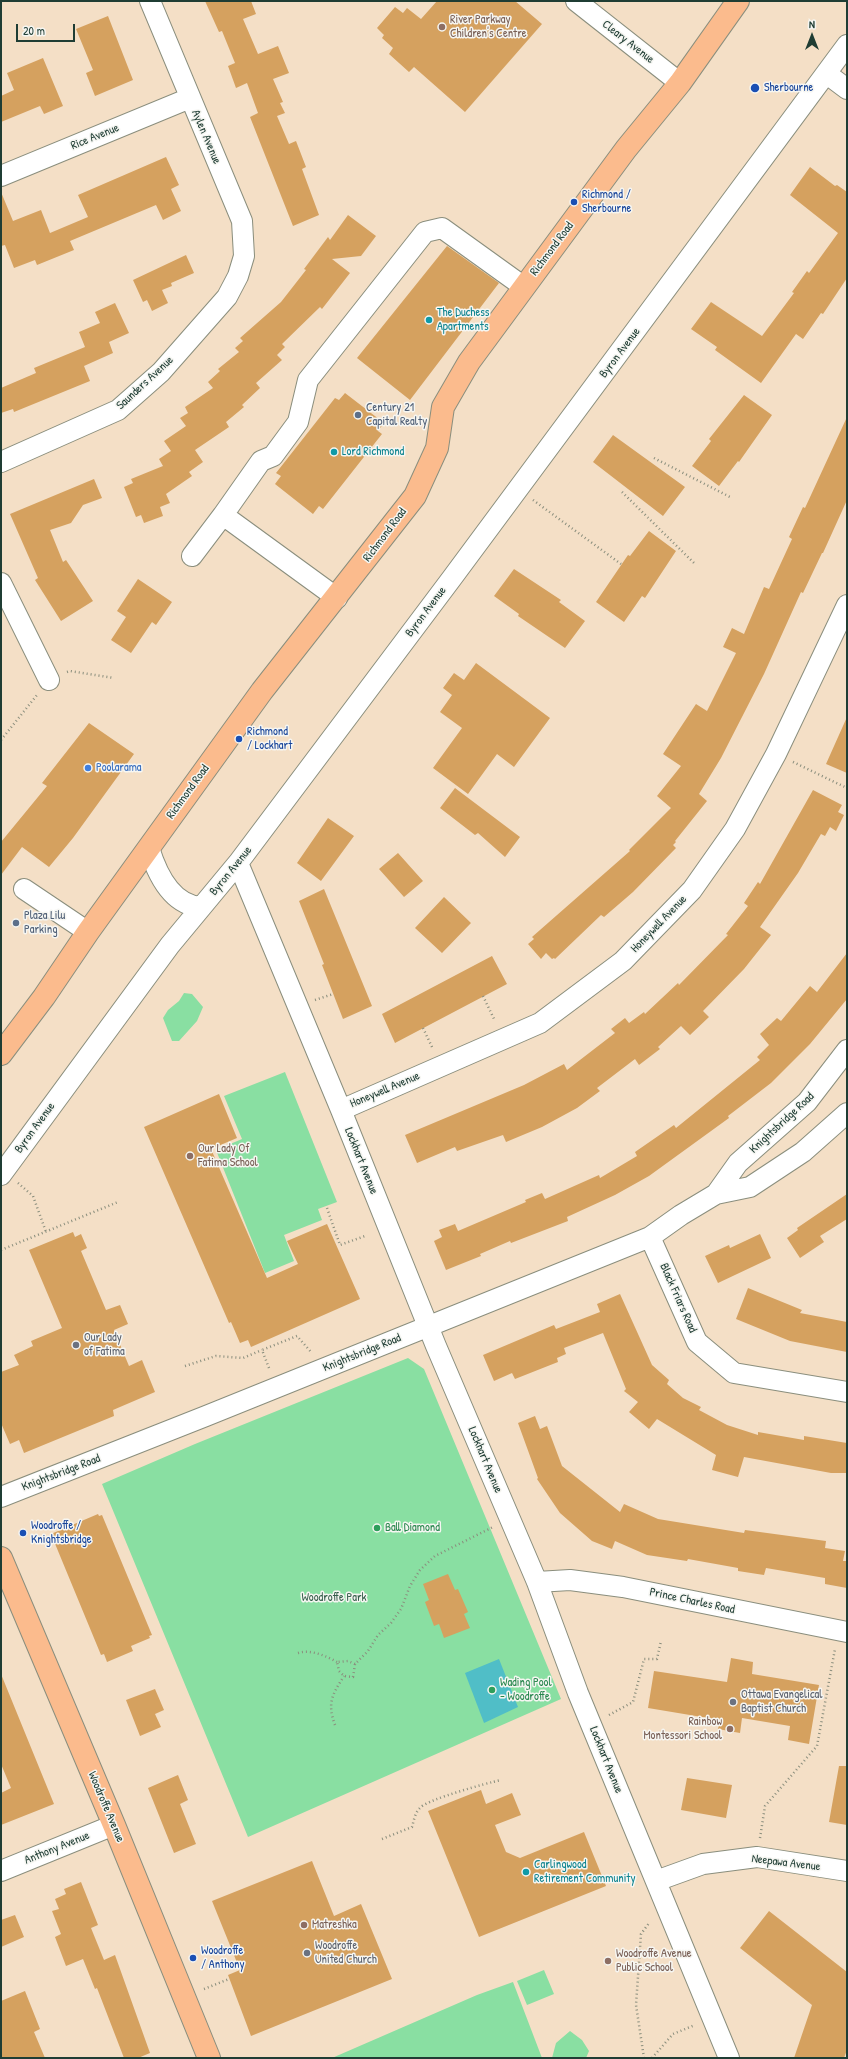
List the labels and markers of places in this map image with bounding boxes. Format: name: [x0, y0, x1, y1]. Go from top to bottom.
place label: River Parkway Children's Centre: [450, 13, 527, 41]
marker: River Parkway Children's Centre: [437, 22, 447, 32]
place label: Sherbourne: [764, 81, 813, 95]
marker: Sherbourne: [749, 82, 761, 94]
place label: Richmond / Sherbourne: [582, 188, 631, 216]
marker: Richmond / Sherbourne: [569, 197, 579, 207]
place label: The Duchess Apartments: [437, 306, 489, 334]
marker: The Duchess Apartments: [424, 315, 434, 325]
place label: Century 21 Capital Realty: [366, 401, 427, 429]
marker: Century 21 Capital Realty: [353, 410, 363, 420]
place label: Lord Richmond: [342, 445, 404, 459]
marker: Lord Richmond: [329, 447, 339, 457]
place label: Richmond / Lockhart: [247, 725, 292, 753]
marker: Richmond / Lockhart: [234, 734, 244, 744]
place label: Poolarama: [96, 761, 142, 775]
marker: Poolarama: [83, 763, 93, 773]
place label: Plaza Lilu Parking: [24, 909, 65, 937]
marker: Plaza Lilu Parking: [11, 918, 21, 928]
place label: Our Lady Of Fatima School: [198, 1142, 258, 1170]
marker: Our Lady Of Fatima School: [185, 1151, 195, 1161]
place label: Our Lady of Fatima: [84, 1331, 125, 1359]
marker: Our Lady of Fatima: [71, 1340, 81, 1350]
place label: Woodroffe / Knightsbridge: [31, 1519, 92, 1547]
place label: Ball Diamond: [385, 1521, 440, 1535]
marker: Ball Diamond: [372, 1523, 382, 1533]
marker: Woodroffe / Knightsbridge: [18, 1528, 28, 1538]
place label: Wading Pool - Woodroffe: [500, 1676, 552, 1704]
marker: Wading Pool - Woodroffe: [487, 1685, 497, 1695]
place label: Ottawa Evangelical Baptist Church: [741, 1688, 822, 1716]
marker: Ottawa Evangelical Baptist Church: [728, 1697, 738, 1707]
place label: Rainbow Montessori School: [643, 1715, 722, 1743]
marker: Rainbow Montessori School: [725, 1724, 735, 1734]
place label: Carlingwood Retirement Community: [534, 1858, 636, 1886]
marker: Carlingwood Retirement Community: [521, 1867, 531, 1877]
place label: Matreshka: [312, 1918, 357, 1932]
marker: Matreshka: [299, 1920, 309, 1930]
place label: Woodroffe United Church: [315, 1939, 377, 1967]
place label: Woodroffe / Anthony: [201, 1944, 245, 1972]
place label: Woodroffe Avenue Public School: [616, 1947, 691, 1975]
marker: Woodroffe United Church: [302, 1948, 312, 1958]
marker: Woodroffe / Anthony: [188, 1953, 198, 1963]
marker: Woodroffe Avenue Public School: [603, 1956, 613, 1966]

